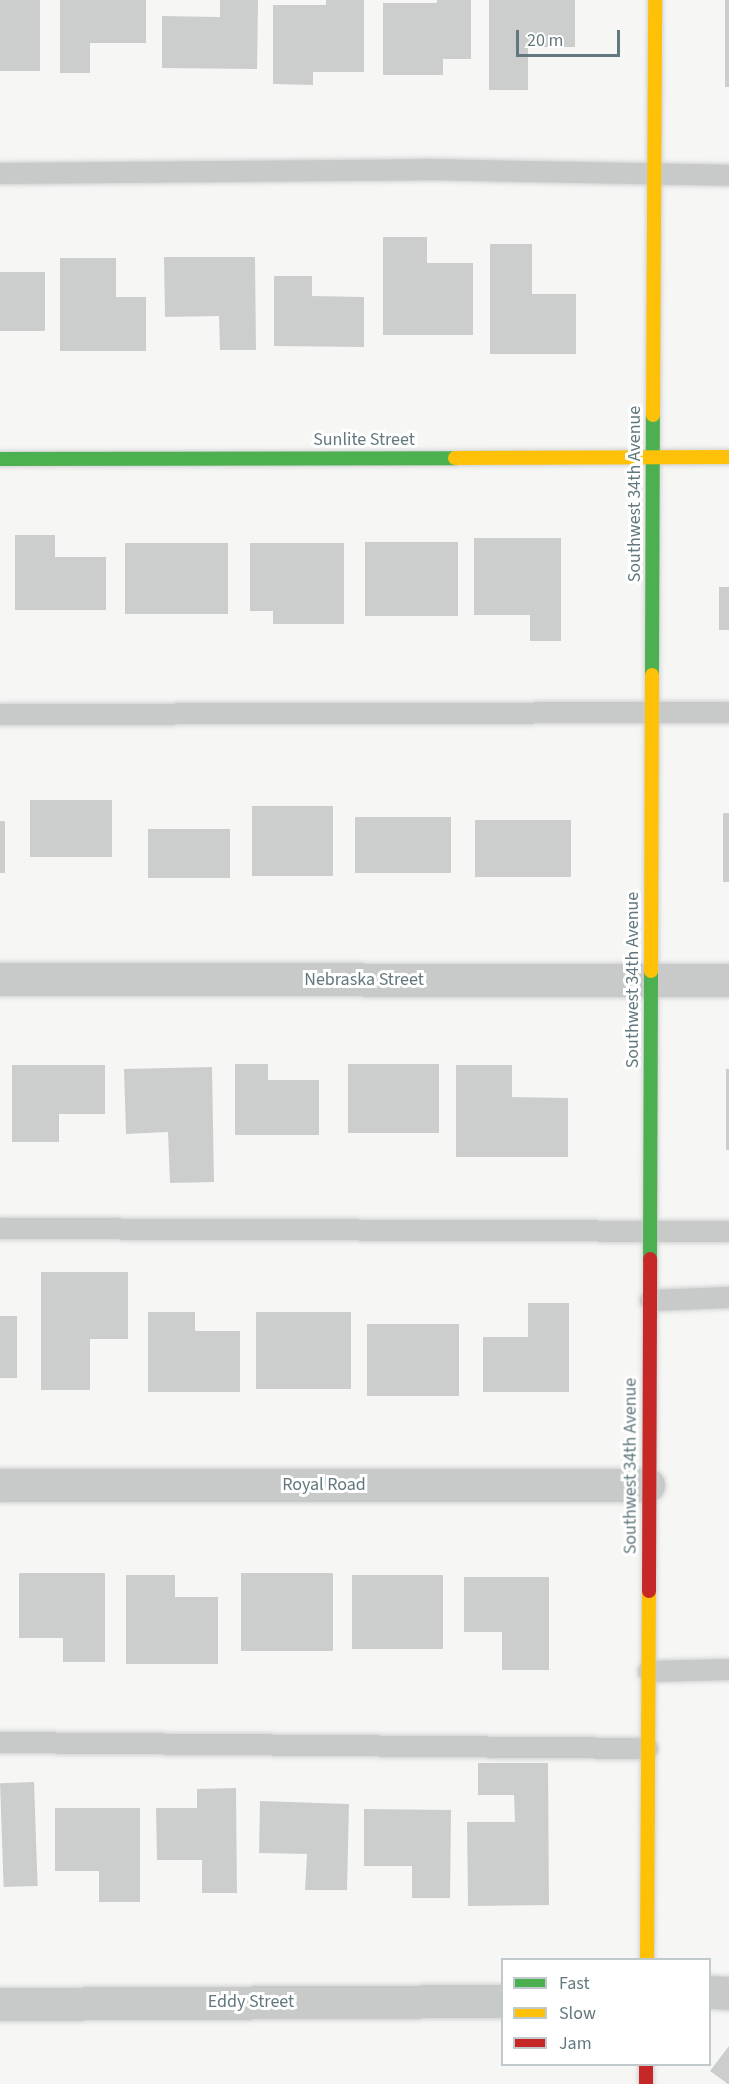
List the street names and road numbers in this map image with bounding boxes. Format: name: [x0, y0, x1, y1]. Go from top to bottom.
street label: Southwest 34th Avenue: [624, 406, 646, 582]
street label: Sunlite Street: [313, 429, 415, 451]
street label: Southwest 34th Avenue: [622, 892, 644, 1068]
street label: Nebraska Street: [304, 969, 424, 991]
street label: Southwest 34th Avenue: [620, 1378, 642, 1554]
street label: Royal Road: [282, 1474, 366, 1496]
street label: Eddy Street: [208, 1991, 294, 2013]

